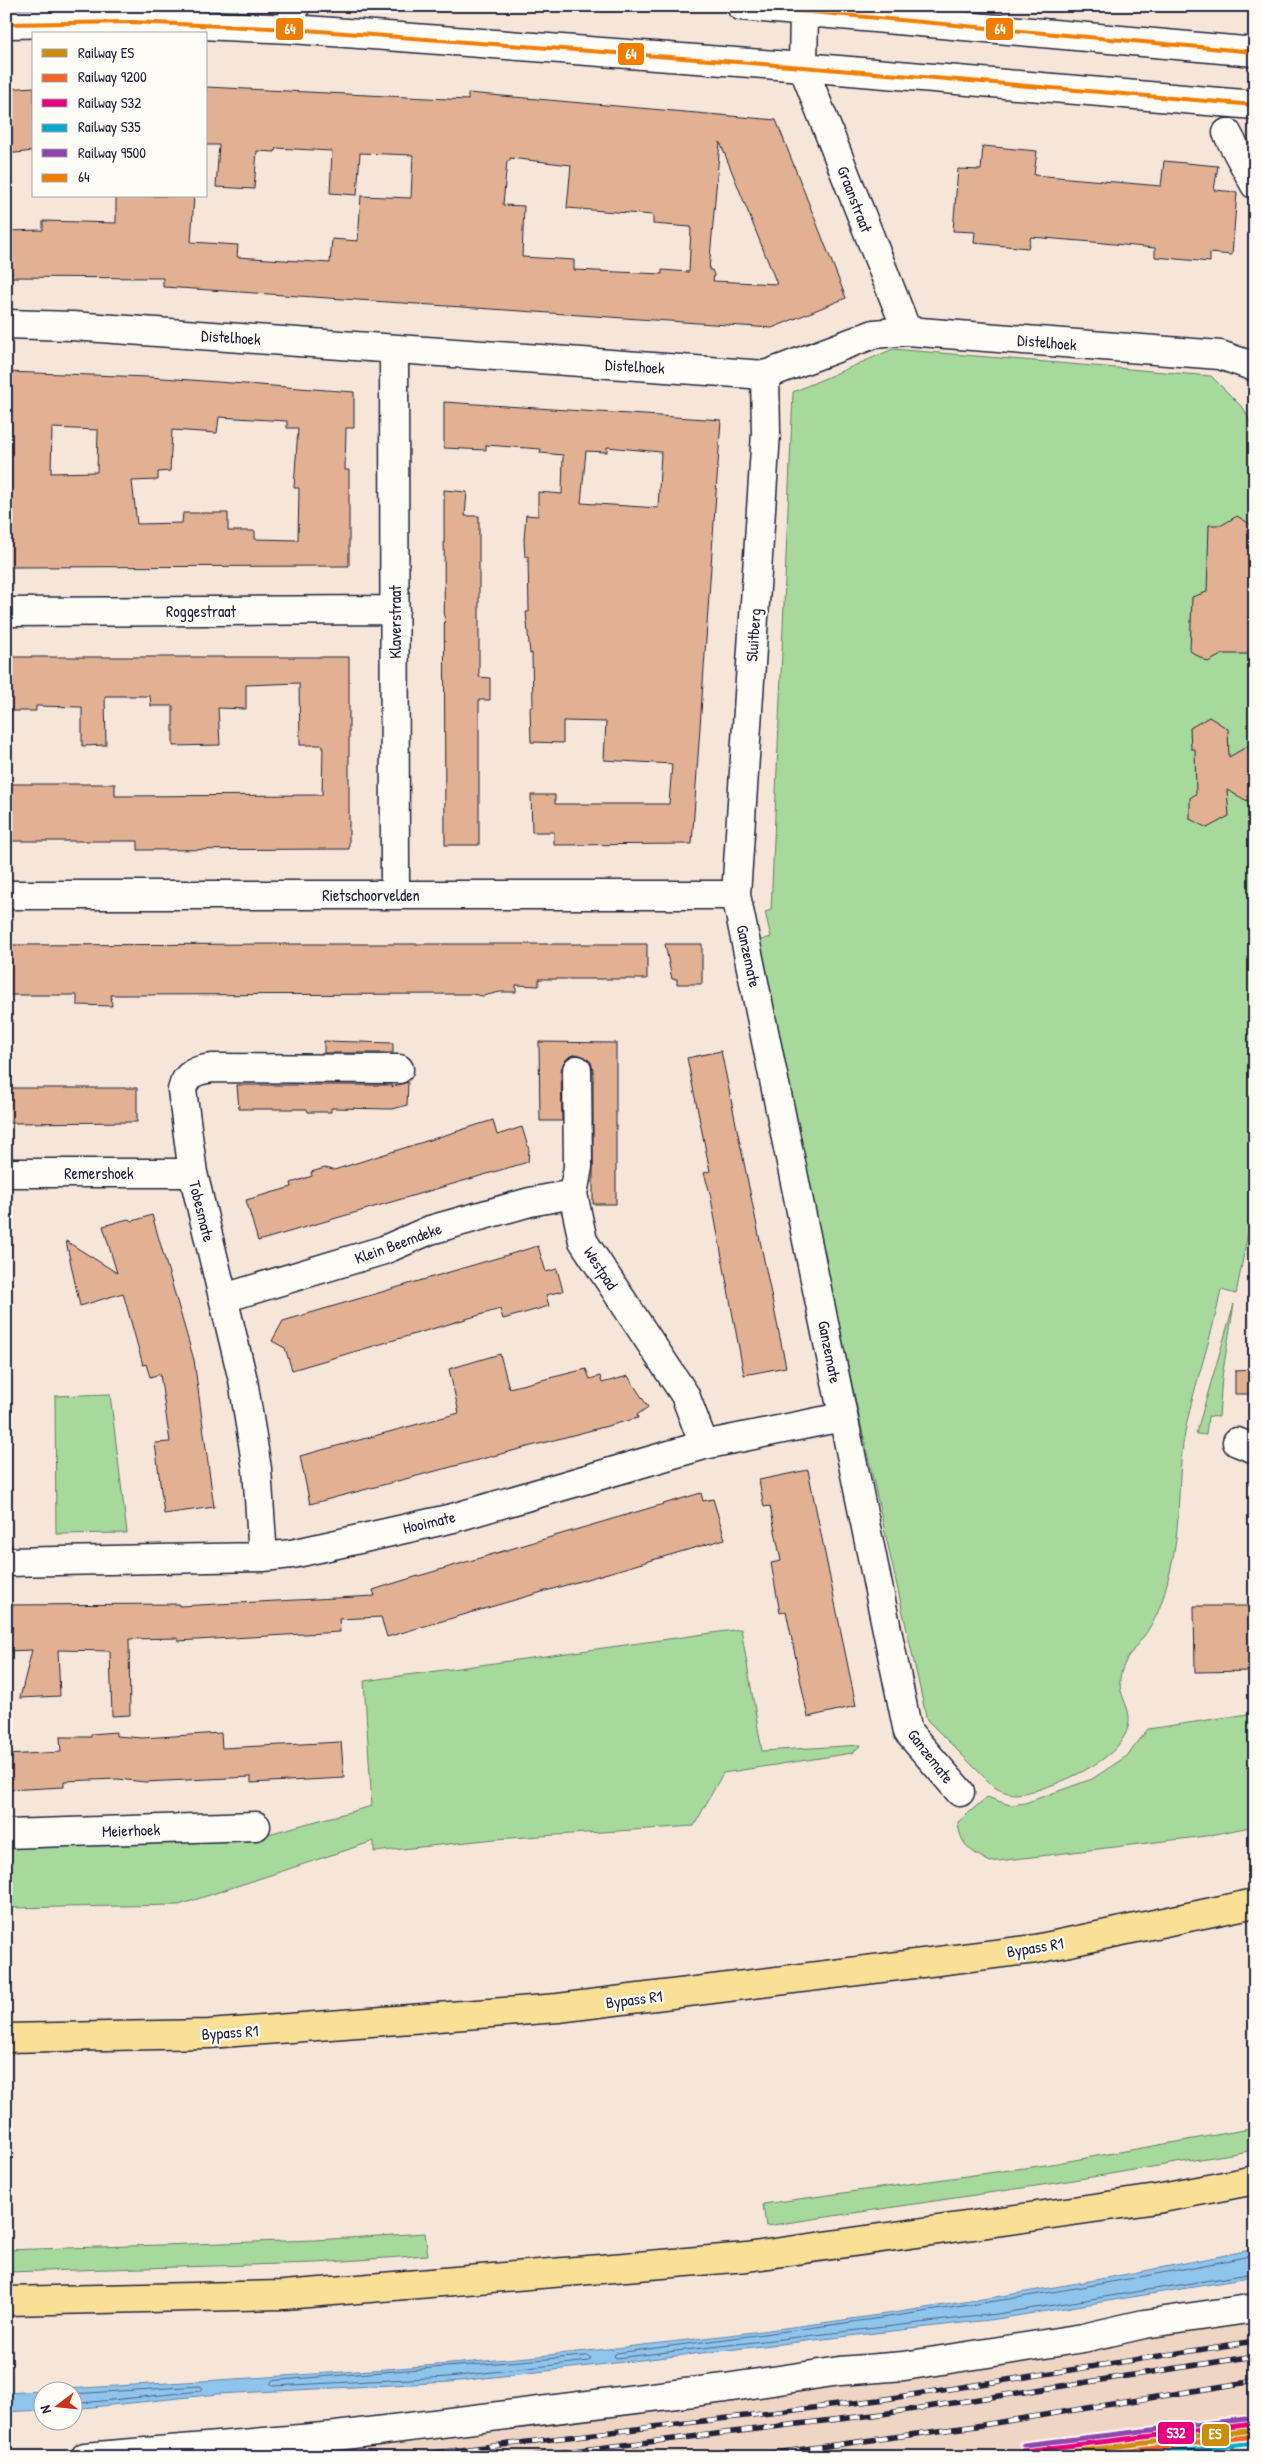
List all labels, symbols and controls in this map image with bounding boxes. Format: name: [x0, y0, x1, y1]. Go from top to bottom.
line badge: 64: [275, 17, 304, 41]
line badge: 64: [985, 17, 1014, 41]
text: 64: [285, 19, 296, 38]
text: 64: [995, 19, 1006, 38]
legend: [32, 32, 208, 198]
text: Railway ES: [78, 42, 134, 63]
line badge: 64: [617, 42, 645, 66]
text: 64: [626, 44, 637, 63]
text: Railway 9200: [78, 66, 147, 87]
text: Railway S32: [78, 92, 141, 113]
text: Railway S35: [78, 116, 141, 137]
text: Railway 9500: [78, 142, 146, 163]
street label: Graanstraat: [832, 163, 878, 236]
text: 64: [78, 166, 90, 187]
street label: Distelhoek: [200, 324, 262, 350]
street label: Distelhoek: [1016, 328, 1078, 356]
street label: Distelhoek: [604, 353, 666, 379]
street label: Klaverstraat: [384, 585, 406, 659]
street label: Roggestraat: [166, 600, 237, 622]
street label: Sluitberg: [740, 608, 766, 662]
street label: Rietschoorvelden: [322, 884, 420, 906]
street label: Ganzemate: [732, 923, 766, 990]
street label: Remershoek: [64, 1162, 134, 1184]
street label: Tobesmate: [184, 1178, 220, 1244]
street label: Klein Beemdeke: [352, 1217, 445, 1269]
street label: Westpad: [579, 1242, 623, 1294]
street label: Ganzemate: [813, 1319, 847, 1386]
street label: Hooimate: [401, 1505, 458, 1539]
street label: Ganzemate: [903, 1724, 960, 1788]
street label: Meierhoek: [102, 1818, 161, 1842]
street label: Bypass R1: [1005, 1932, 1065, 1962]
street label: Bypass R1: [604, 1985, 664, 2013]
street label: Bypass R1: [201, 2019, 259, 2045]
north arrow: [32, 2380, 82, 2430]
text: N: [35, 2403, 55, 2416]
line badge: S32: [1157, 2421, 1195, 2445]
text: S32: [1166, 2423, 1186, 2442]
line badge: ES: [1201, 2423, 1230, 2447]
text: ES: [1209, 2424, 1222, 2443]

